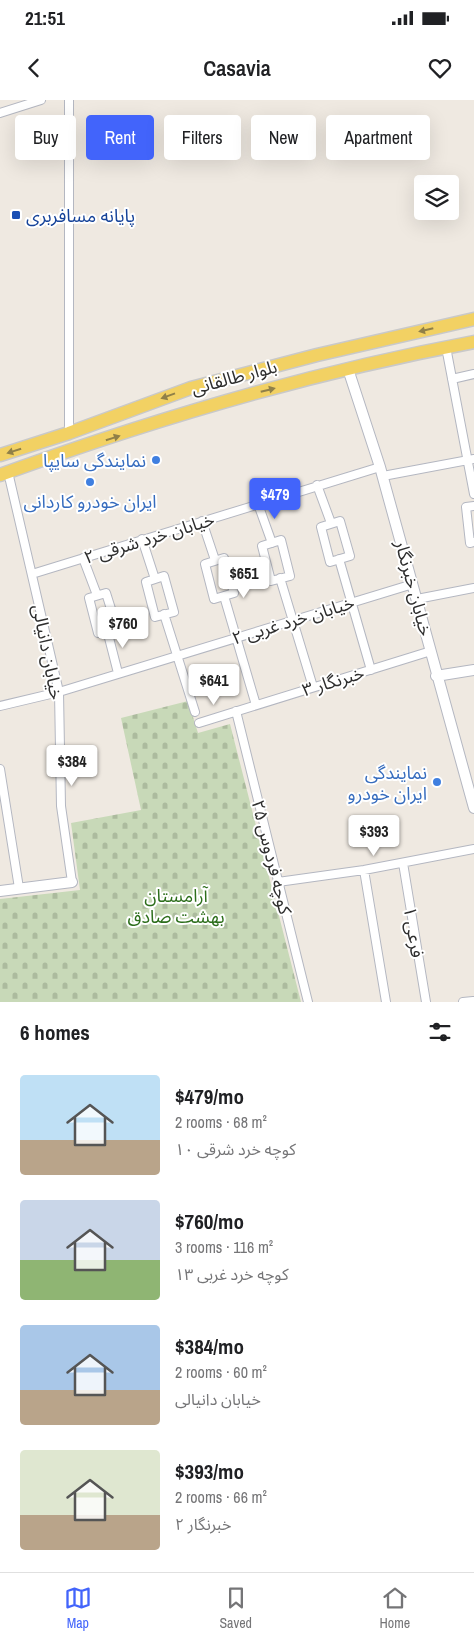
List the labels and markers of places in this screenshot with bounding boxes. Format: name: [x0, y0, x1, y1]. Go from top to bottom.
place label: پایانه مسافربری: [26, 203, 135, 228]
marker: پایانه مسافربری: [10, 209, 22, 221]
place label: نمایندگی سایپا: [43, 448, 146, 473]
marker: نمایندگی سایپا: [150, 454, 162, 466]
marker: ایران خودرو کاردانی: [84, 476, 96, 488]
pin: $479: [245, 478, 305, 520]
place label: ایران خودرو کاردانی: [23, 489, 157, 514]
pin: $651: [214, 556, 274, 599]
pin: $760: [93, 606, 153, 649]
pin: $641: [184, 664, 244, 706]
pin: $384: [42, 744, 102, 787]
place label: نمایندگی ایران خودرو: [348, 760, 427, 806]
marker: نمایندگی ایران خودرو: [431, 776, 443, 788]
pin: $393: [344, 814, 404, 857]

